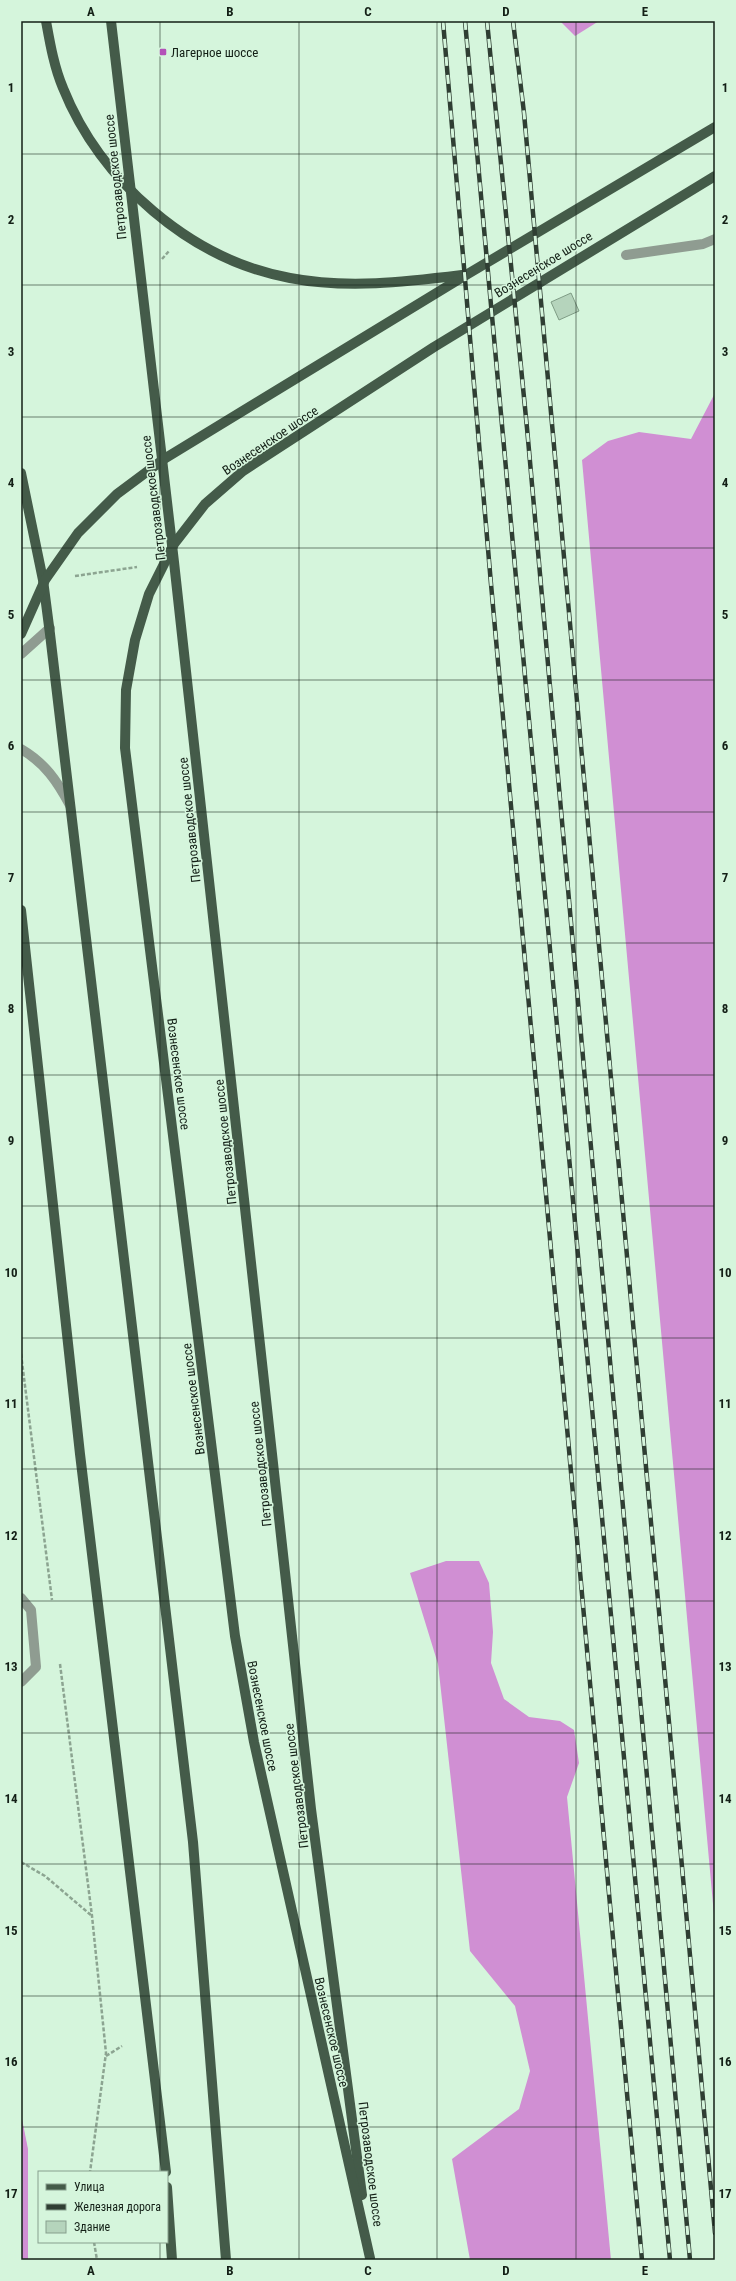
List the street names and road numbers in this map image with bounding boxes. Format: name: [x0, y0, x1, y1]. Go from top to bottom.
street label: Петрозаводское шоссе: [101, 114, 130, 240]
street label: Вознесенское шоссе: [492, 228, 595, 301]
street label: Вознесенское шоссе: [220, 403, 321, 478]
street label: Петрозаводское шоссе: [138, 435, 169, 561]
street label: Петрозаводское шоссе: [175, 757, 204, 883]
street label: Вознесенское шоссе: [164, 1017, 193, 1131]
street label: Петрозаводское шоссе: [211, 1079, 240, 1205]
street label: Вознесенское шоссе: [179, 1342, 208, 1456]
street label: Петрозаводское шоссе: [246, 1401, 275, 1527]
street label: Вознесенское шоссе: [244, 1660, 281, 1773]
street label: Петрозаводское шоссе: [281, 1723, 312, 1849]
street label: Вознесенское шоссе: [312, 1976, 351, 2089]
street label: Петрозаводское шоссе: [355, 2101, 386, 2227]

